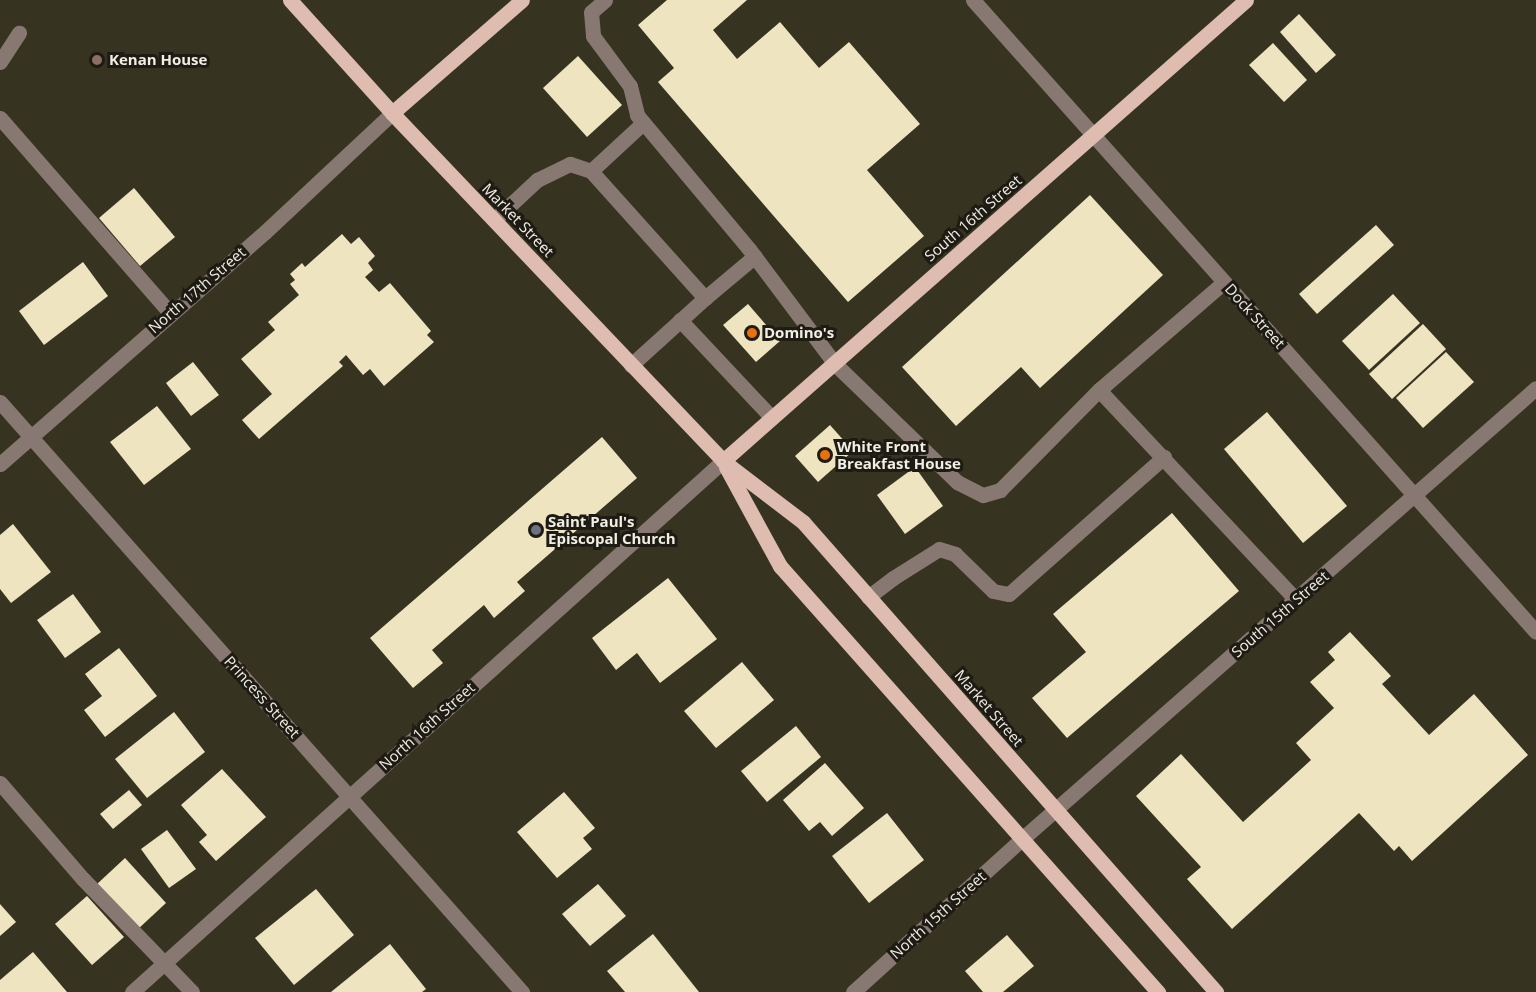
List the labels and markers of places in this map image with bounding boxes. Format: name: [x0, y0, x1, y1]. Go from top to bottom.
place label: Kenan House: [109, 51, 207, 69]
marker: Kenan House: [90, 53, 104, 67]
place label: Domino's: [764, 324, 834, 342]
marker: Domino's: [745, 326, 759, 340]
place label: White Front Breakfast House: [837, 437, 961, 472]
marker: White Front Breakfast House: [818, 448, 832, 462]
place label: Saint Paul's Episcopal Church: [548, 512, 676, 547]
marker: Saint Paul's Episcopal Church: [529, 523, 543, 537]

